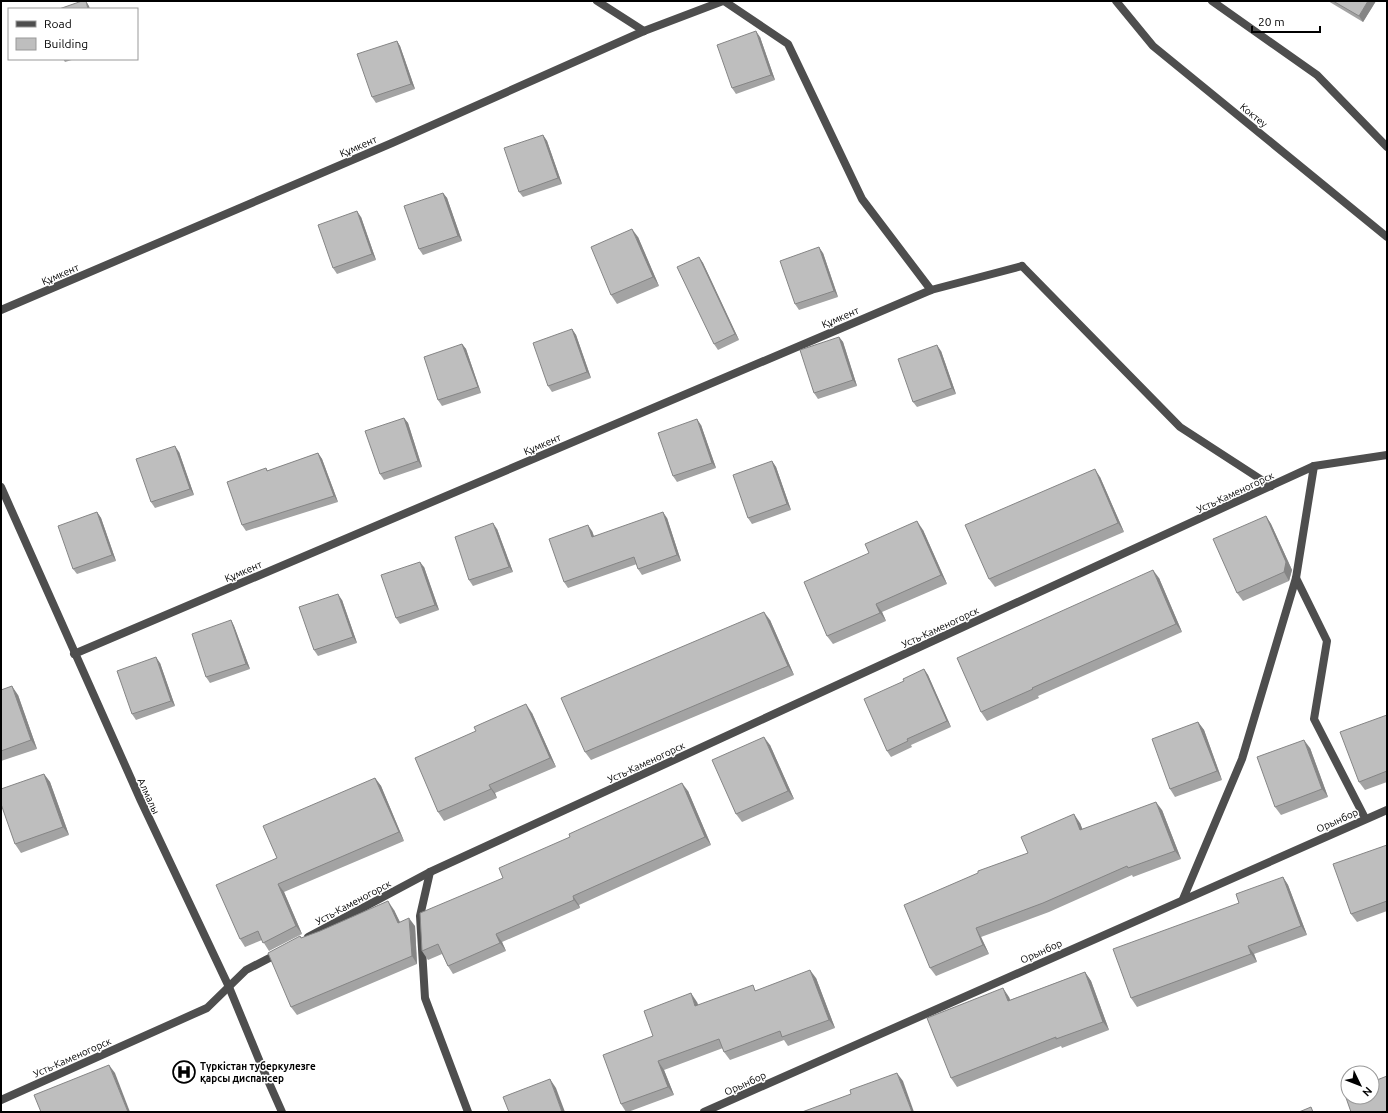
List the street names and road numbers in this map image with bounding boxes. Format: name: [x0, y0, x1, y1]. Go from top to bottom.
street label: Коктеу: [1238, 101, 1270, 130]
street label: Құмкент: [338, 134, 379, 159]
street label: Құмкент: [40, 262, 81, 287]
street label: Құмкент: [820, 305, 861, 330]
street label: Құмкент: [522, 432, 563, 457]
street label: Усть-Каменогорск: [1195, 470, 1276, 515]
street label: Құмкент: [223, 559, 264, 584]
street label: Усть-Каменогорск: [900, 605, 981, 650]
street label: Усть-Каменогорск: [606, 740, 687, 785]
street label: Алмалы: [135, 777, 162, 816]
street label: Орынбор: [1315, 806, 1360, 835]
street label: Усть-Каменогорск: [314, 878, 393, 927]
street label: Орынбор: [1019, 937, 1064, 966]
street label: Усть-Каменогорск: [32, 1035, 113, 1080]
street label: Орынбор: [723, 1069, 768, 1098]

